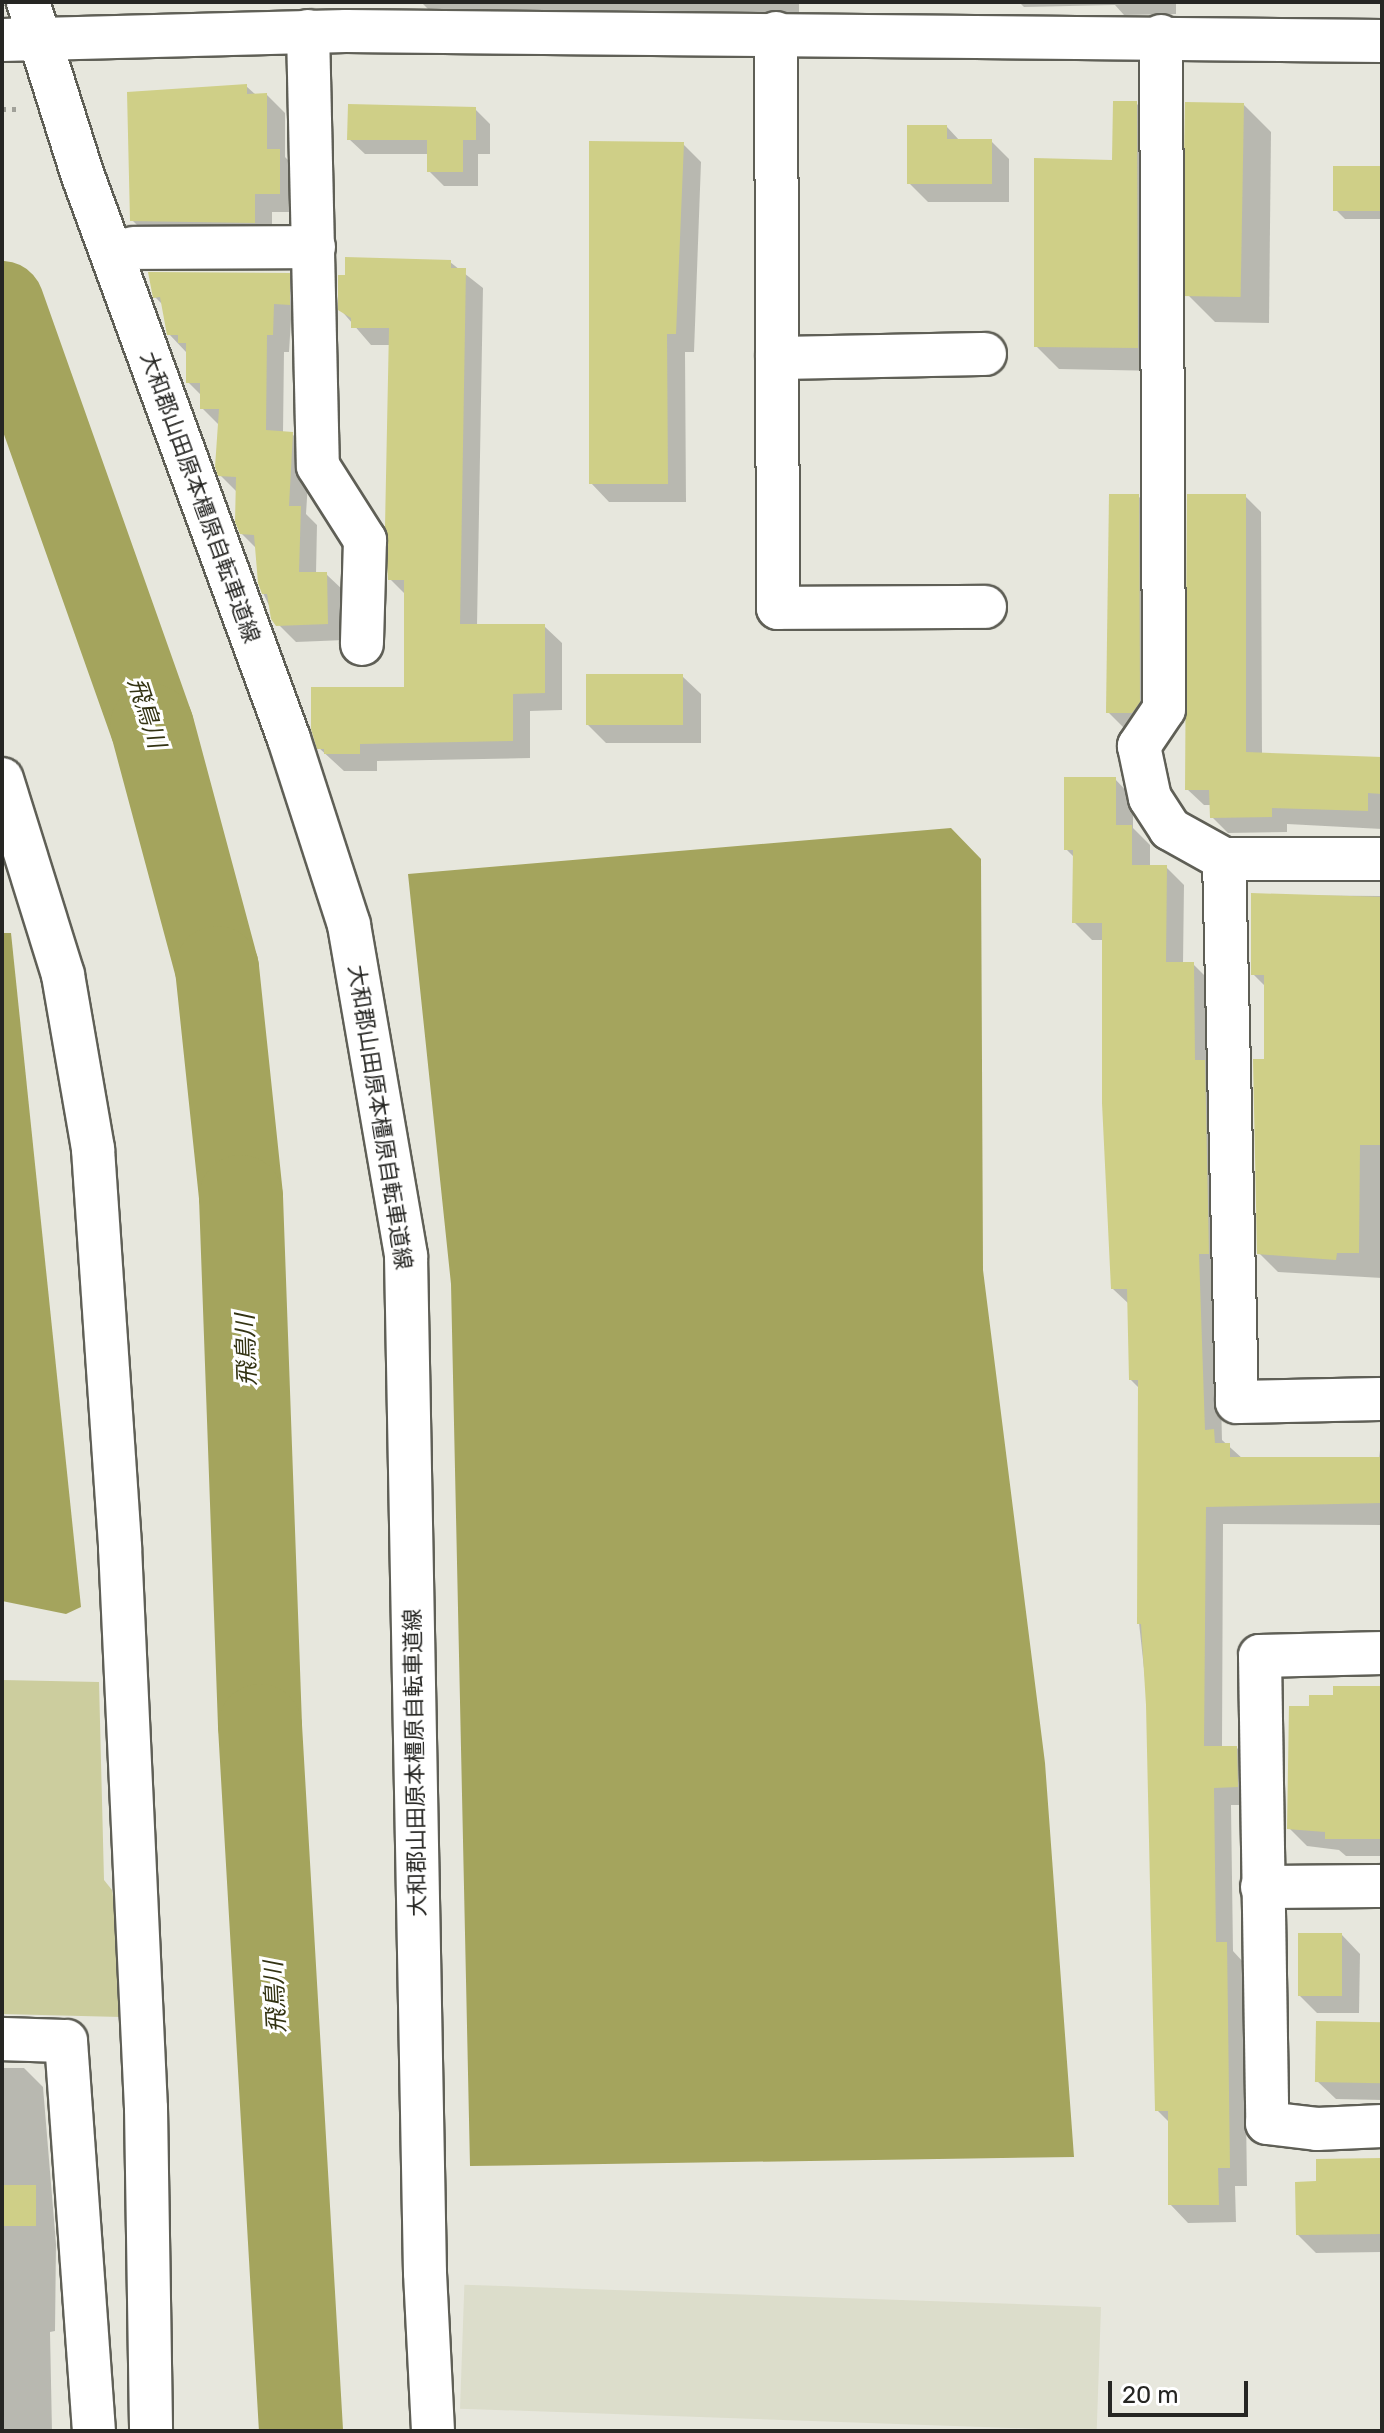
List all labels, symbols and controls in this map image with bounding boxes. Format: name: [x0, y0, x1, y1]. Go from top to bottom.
street label: 大和郡山田原本橿原自転車道線: [135, 348, 265, 646]
water label: 飛鳥川: [121, 674, 171, 752]
street label: 大和郡山田原本橿原自転車道線: [343, 963, 417, 1271]
water label: 飛鳥川: [231, 1314, 263, 1386]
street label: 大和郡山田原本橿原自転車道線: [399, 1609, 431, 1917]
water label: 飛鳥川: [260, 1960, 292, 2034]
scale bar: [1112, 2365, 1252, 2415]
text: 20 m: [1122, 2381, 1179, 2409]

